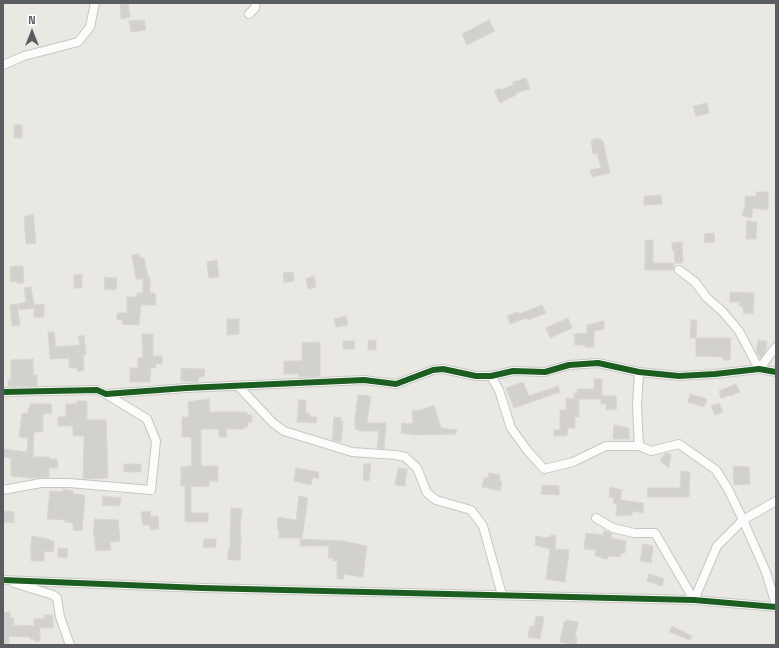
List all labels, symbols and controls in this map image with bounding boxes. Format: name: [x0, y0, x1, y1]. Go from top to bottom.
north arrow: [12, 12, 52, 52]
text: N: [28, 13, 36, 27]

